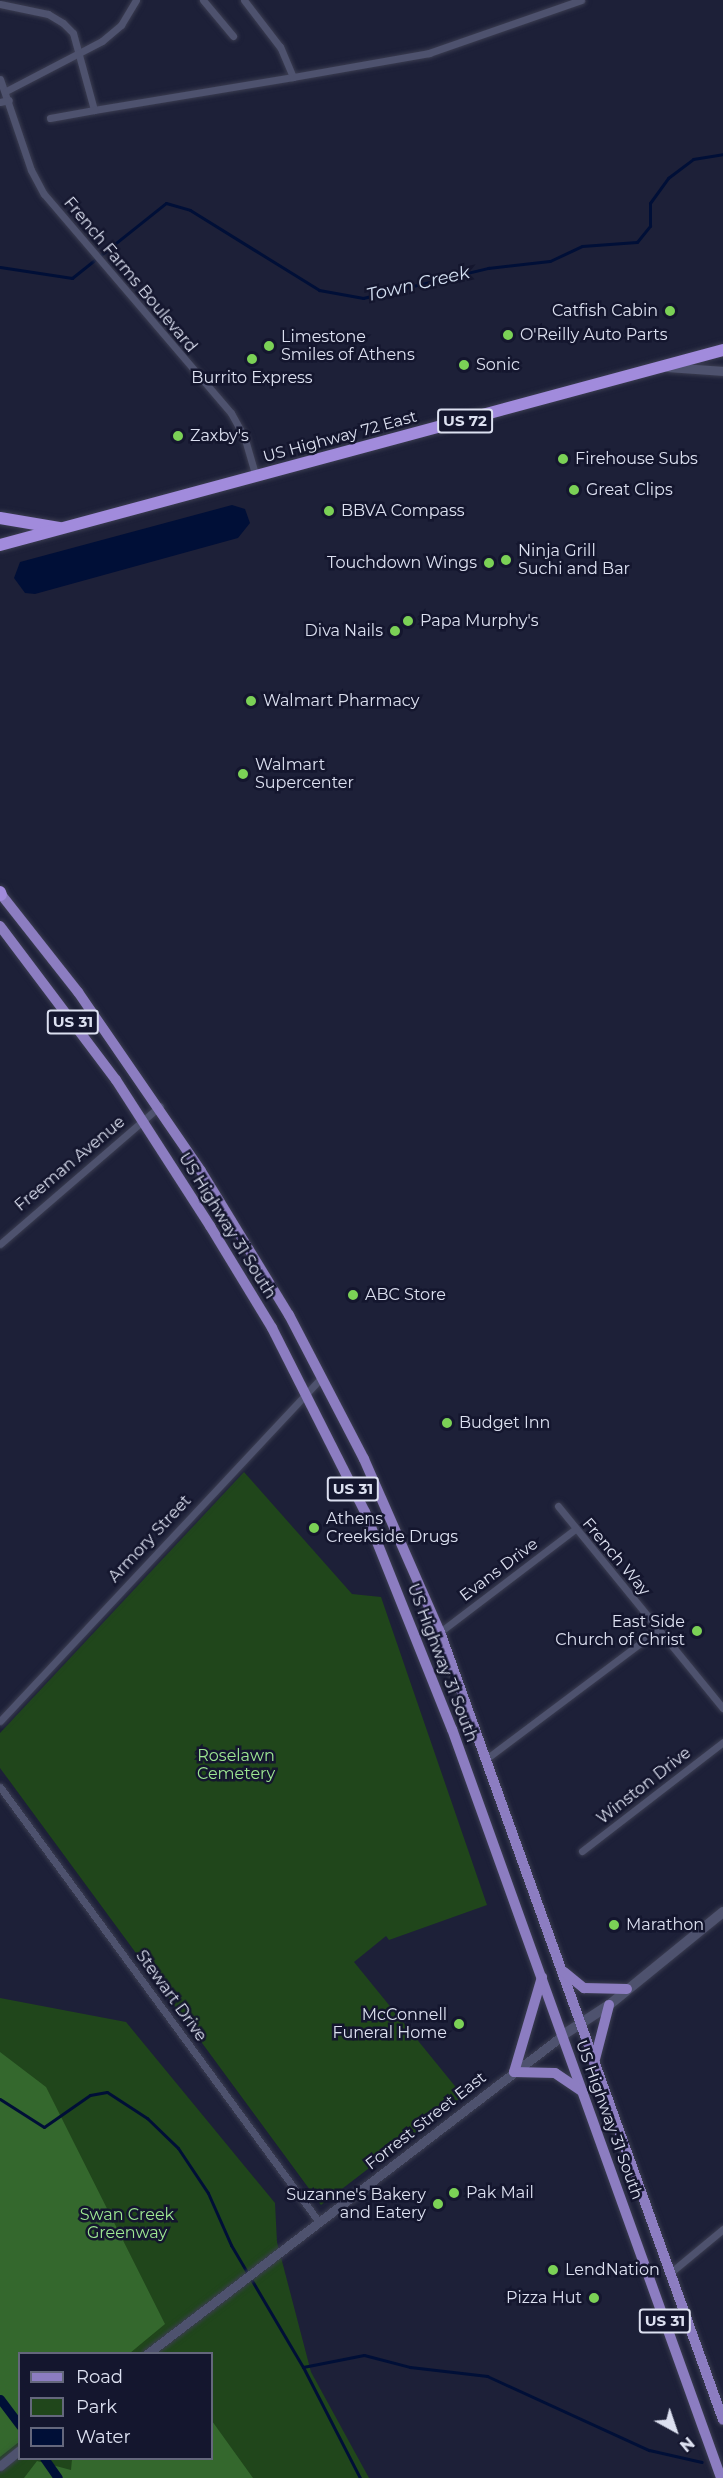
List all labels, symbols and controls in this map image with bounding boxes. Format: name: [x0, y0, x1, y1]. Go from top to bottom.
street label: French Farms Boulevard: [59, 194, 201, 356]
water label: Town Creek: [364, 262, 472, 306]
place label: Catfish Cabin: [552, 301, 658, 321]
marker: Catfish Cabin: [663, 304, 677, 318]
place label: O'Reilly Auto Parts: [520, 325, 667, 345]
place label: Limestone Smiles of Athens: [281, 327, 415, 365]
marker: O'Reilly Auto Parts: [501, 328, 515, 342]
marker: Limestone Smiles of Athens: [262, 339, 276, 353]
marker: Burrito Express: [245, 352, 259, 366]
place label: Sonic: [476, 355, 520, 375]
marker: Sonic: [457, 358, 471, 372]
place label: Burrito Express: [191, 368, 313, 388]
street label: US Highway 72 East: [261, 407, 419, 467]
road number: US 72: [436, 409, 494, 433]
place label: Zaxby's: [190, 426, 249, 446]
marker: Zaxby's: [171, 429, 185, 443]
place label: Firehouse Subs: [575, 449, 698, 469]
marker: Firehouse Subs: [556, 452, 570, 466]
place label: Great Clips: [586, 480, 673, 500]
marker: Great Clips: [567, 483, 581, 497]
place label: BBVA Compass: [341, 501, 465, 521]
marker: BBVA Compass: [322, 504, 336, 518]
place label: Ninja Grill Suchi and Bar: [518, 541, 630, 579]
place label: Touchdown Wings: [327, 553, 477, 573]
marker: Ninja Grill Suchi and Bar: [499, 553, 513, 567]
marker: Touchdown Wings: [482, 556, 496, 570]
place label: Papa Murphy's: [420, 611, 539, 631]
marker: Papa Murphy's: [401, 614, 415, 628]
place label: Diva Nails: [305, 621, 383, 641]
marker: Diva Nails: [388, 624, 402, 638]
place label: Walmart Pharmacy: [263, 691, 419, 711]
marker: Walmart Pharmacy: [244, 694, 258, 708]
place label: Walmart Supercenter: [255, 755, 354, 793]
marker: Walmart Supercenter: [236, 767, 250, 781]
road number: US 31: [46, 1010, 100, 1034]
street label: Freeman Avenue: [11, 1113, 129, 1215]
street label: US Highway 31 South: [174, 1150, 280, 1302]
place label: ABC Store: [365, 1285, 446, 1305]
marker: ABC Store: [346, 1288, 360, 1302]
place label: Budget Inn: [459, 1413, 550, 1433]
marker: Budget Inn: [440, 1416, 454, 1430]
road number: US 31: [326, 1477, 380, 1501]
street label: Armory Street: [105, 1491, 195, 1587]
place label: Athens Creekside Drugs: [326, 1509, 458, 1547]
street label: French Way: [578, 1514, 654, 1600]
marker: Athens Creekside Drugs: [307, 1521, 321, 1535]
street label: Evans Drive: [456, 1534, 542, 1606]
street label: US Highway 31 South: [403, 1581, 481, 1745]
place label: East Side Church of Christ: [555, 1612, 685, 1650]
marker: East Side Church of Christ: [690, 1624, 704, 1638]
street label: Winston Drive: [593, 1743, 695, 1829]
park label: Roselawn Cemetery: [197, 1746, 275, 1784]
place label: Marathon: [626, 1915, 704, 1935]
marker: Marathon: [607, 1918, 621, 1932]
street label: Stewart Drive: [131, 1947, 211, 2045]
place label: McConnell Funeral Home: [333, 2005, 447, 2043]
marker: McConnell Funeral Home: [452, 2017, 466, 2031]
street label: US Highway 31 South: [571, 2038, 647, 2202]
street label: Forrest Street East: [362, 2068, 490, 2174]
place label: Pak Mail: [466, 2183, 534, 2203]
place label: Suzanne's Bakery and Eatery: [286, 2185, 426, 2223]
marker: Pak Mail: [447, 2186, 461, 2200]
marker: Suzanne's Bakery and Eatery: [431, 2197, 445, 2211]
park label: Swan Creek Greenway: [80, 2205, 174, 2243]
place label: LendNation: [565, 2260, 660, 2280]
marker: LendNation: [546, 2263, 560, 2277]
place label: Pizza Hut: [506, 2288, 582, 2308]
marker: Pizza Hut: [587, 2291, 601, 2305]
road number: US 31: [638, 2309, 692, 2333]
legend: [18, 2352, 213, 2460]
text: Road: [76, 2366, 123, 2388]
text: Park: [76, 2396, 117, 2418]
north arrow: [645, 2400, 705, 2460]
text: Water: [76, 2426, 131, 2448]
text: N: [676, 2433, 698, 2456]

